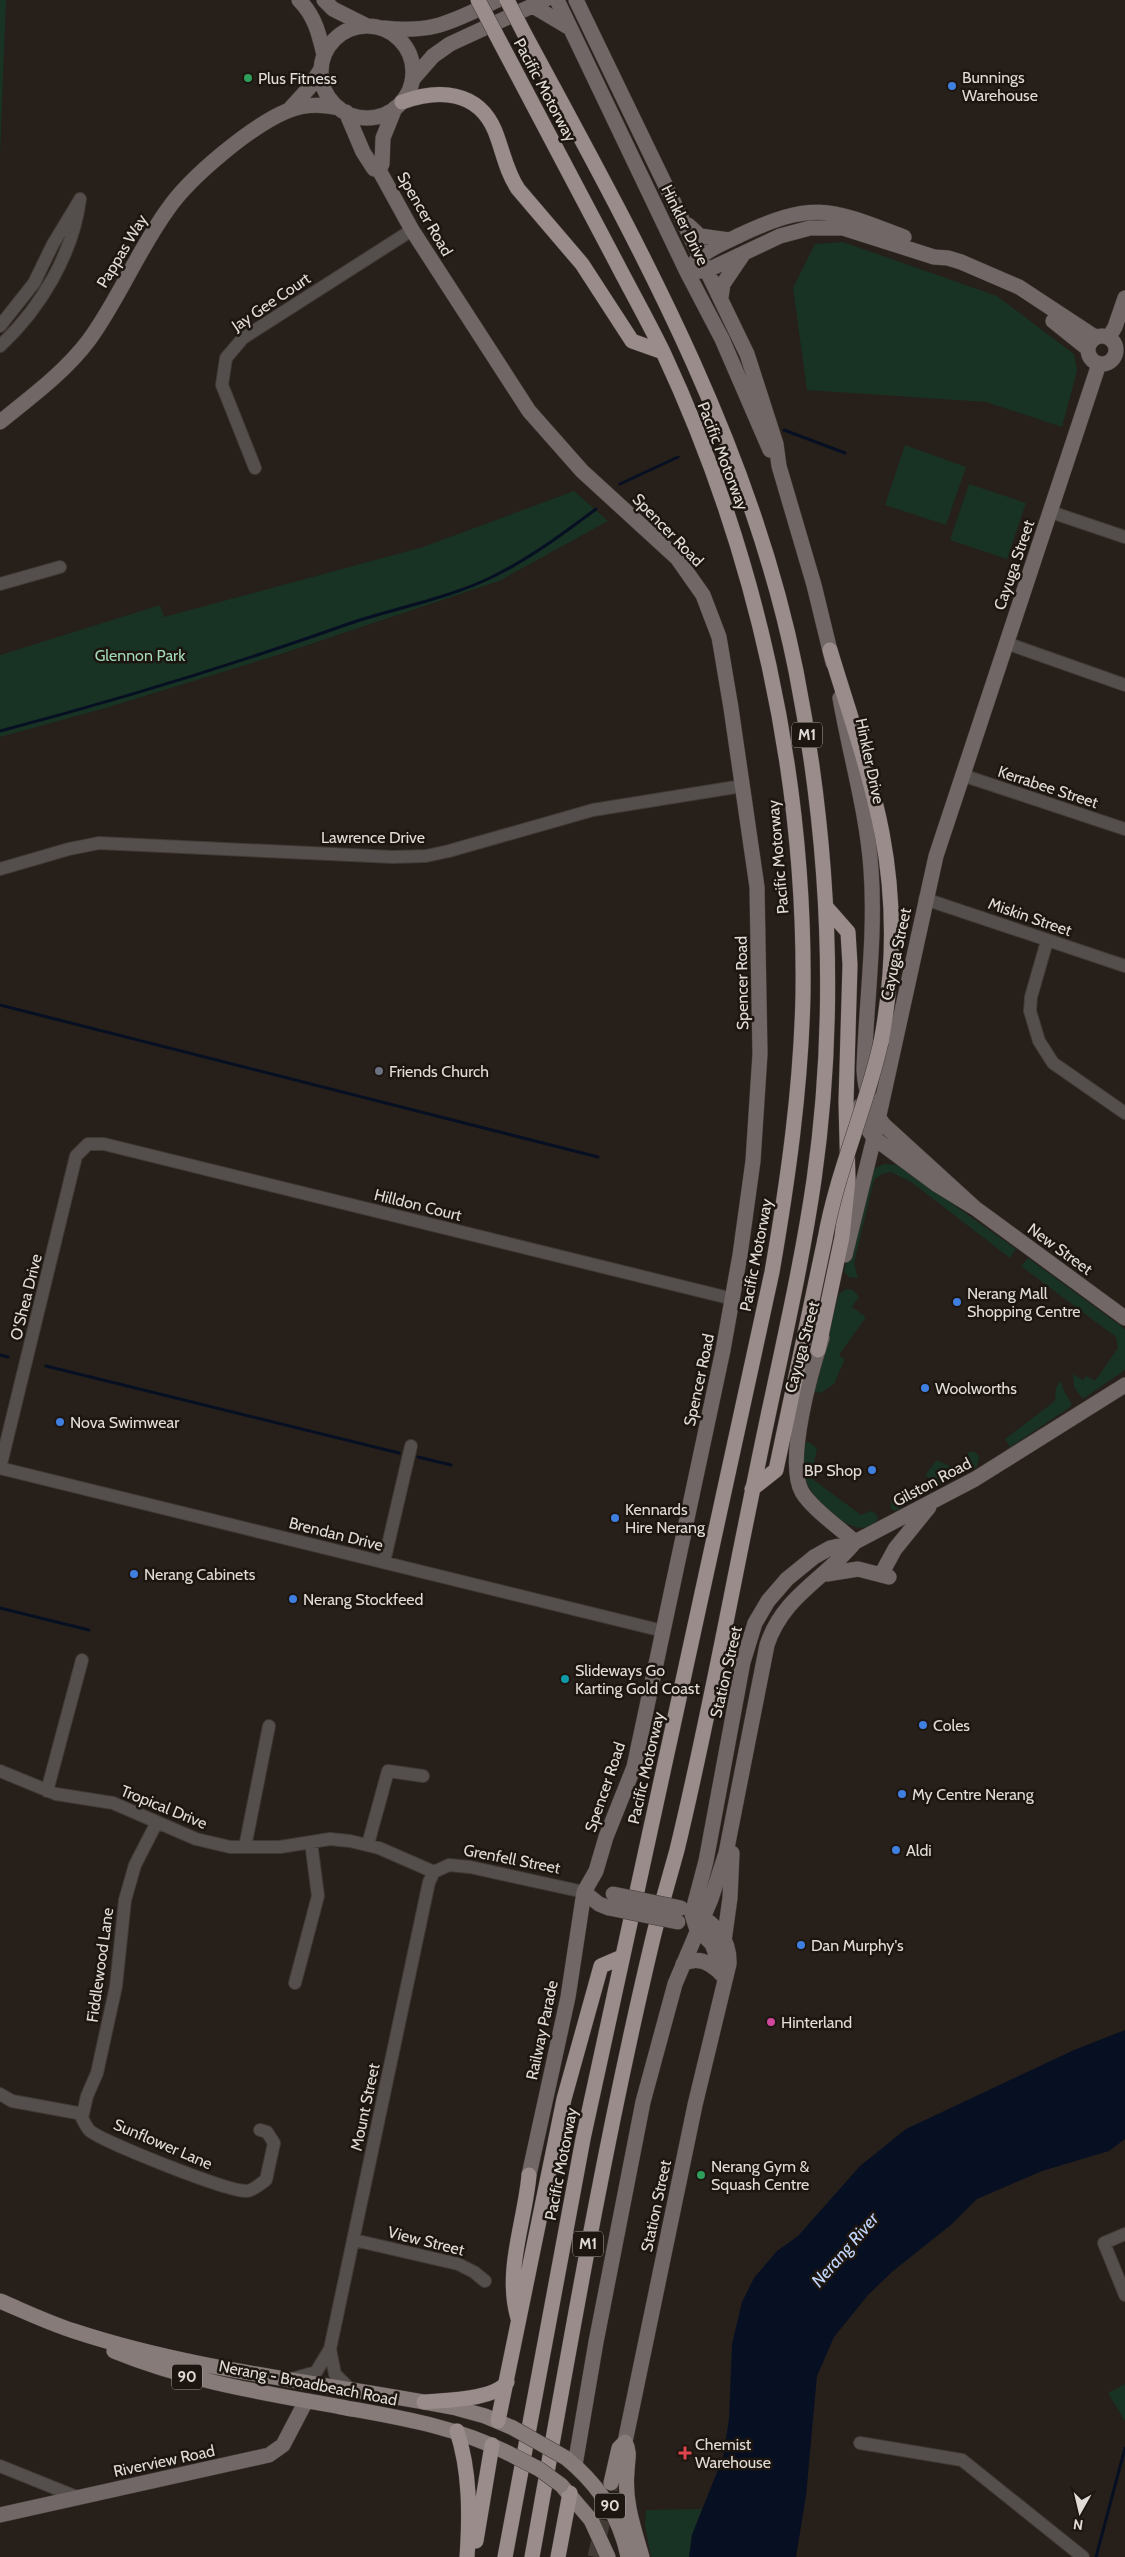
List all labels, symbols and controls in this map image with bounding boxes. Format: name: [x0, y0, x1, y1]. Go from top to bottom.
street label: Pacific Motorway: [510, 35, 580, 145]
place label: Bunnings Warehouse: [962, 68, 1038, 105]
place label: Plus Fitness: [258, 69, 337, 88]
marker: Plus Fitness: [242, 72, 254, 84]
marker: Bunnings Warehouse: [946, 80, 958, 92]
street label: Spencer Road: [393, 169, 457, 259]
street label: Hinkler Drive: [657, 182, 713, 268]
street label: Pappas Way: [93, 211, 151, 291]
street label: Jay Gee Court: [227, 268, 314, 336]
street label: Pacific Motorway: [694, 399, 752, 513]
street label: Spencer Road: [629, 490, 707, 570]
street label: Cayuga Street: [990, 517, 1038, 613]
park label: Glennon Park: [95, 646, 186, 665]
street label: Hinkler Drive: [852, 716, 888, 806]
road number: M1: [792, 722, 822, 748]
street label: Kerrabee Street: [995, 762, 1101, 812]
street label: Pacific Motorway: [764, 799, 792, 915]
street label: Lawrence Drive: [321, 828, 425, 847]
street label: Miskin Street: [986, 894, 1075, 940]
street label: Cayuga Street: [877, 905, 915, 1002]
street label: Spencer Road: [732, 936, 752, 1030]
place label: Friends Church: [389, 1062, 489, 1081]
marker: Friends Church: [373, 1065, 385, 1077]
street label: Hilldon Court: [372, 1185, 464, 1225]
street label: Pacific Motorway: [736, 1197, 776, 1313]
street label: New Street: [1024, 1219, 1097, 1279]
street label: O'Shea Drive: [6, 1252, 46, 1342]
place label: Nerang Mall Shopping Centre: [967, 1284, 1081, 1321]
marker: Nerang Mall Shopping Centre: [951, 1296, 963, 1308]
street label: Cayuga Street: [781, 1299, 824, 1395]
street label: Spencer Road: [680, 1332, 718, 1428]
place label: Woolworths: [935, 1379, 1017, 1398]
marker: Woolworths: [919, 1382, 931, 1394]
place label: Nova Swimwear: [70, 1413, 180, 1432]
marker: Nova Swimwear: [54, 1416, 66, 1428]
street label: Gilston Road: [890, 1453, 974, 1511]
place label: BP Shop: [804, 1461, 862, 1480]
marker: BP Shop: [866, 1464, 878, 1476]
place label: Kennards Hire Nerang: [625, 1500, 706, 1537]
marker: Kennards Hire Nerang: [609, 1512, 621, 1524]
street label: Brendan Drive: [287, 1513, 385, 1555]
place label: Nerang Cabinets: [144, 1565, 256, 1584]
marker: Nerang Cabinets: [128, 1568, 140, 1580]
place label: Nerang Stockfeed: [303, 1590, 423, 1609]
marker: Nerang Stockfeed: [287, 1593, 299, 1605]
street label: Station Street: [706, 1624, 746, 1720]
place label: Slideways Go Karting Gold Coast: [575, 1661, 700, 1698]
marker: Slideways Go Karting Gold Coast: [559, 1673, 571, 1685]
street label: Pacific Motorway: [624, 1710, 668, 1826]
place label: Coles: [933, 1716, 970, 1735]
marker: Coles: [917, 1719, 929, 1731]
street label: Spencer Road: [581, 1739, 629, 1835]
street label: Tropical Drive: [118, 1781, 210, 1833]
place label: My Centre Nerang: [912, 1785, 1035, 1804]
marker: My Centre Nerang: [896, 1788, 908, 1800]
street label: Grenfell Street: [462, 1840, 563, 1878]
place label: Aldi: [906, 1841, 932, 1860]
marker: Aldi: [890, 1844, 902, 1856]
street label: Fiddlewood Lane: [83, 1906, 117, 2024]
place label: Dan Murphy's: [811, 1936, 904, 1955]
marker: Dan Murphy's: [795, 1939, 807, 1951]
street label: Railway Parade: [522, 1979, 562, 2081]
place label: Hinterland: [781, 2013, 852, 2032]
marker: Hinterland: [765, 2016, 777, 2028]
street label: Mount Street: [346, 2061, 384, 2152]
street label: Pacific Motorway: [541, 2106, 581, 2222]
street label: Sunflower Lane: [111, 2115, 215, 2173]
place label: Nerang Gym & Squash Centre: [711, 2157, 810, 2194]
street label: Station Street: [637, 2158, 675, 2254]
marker: Nerang Gym & Squash Centre: [695, 2169, 707, 2181]
water label: Nerang River: [807, 2207, 884, 2292]
street label: View Street: [386, 2222, 467, 2260]
road number: M1: [573, 2232, 603, 2256]
street label: Nerang - Broadbeach Road: [217, 2356, 399, 2410]
road number: 90: [172, 2364, 202, 2390]
place label: Chemist Warehouse: [695, 2435, 771, 2472]
street label: Riverview Road: [112, 2441, 216, 2481]
marker: Chemist Warehouse: [679, 2447, 691, 2459]
north arrow: [1055, 2487, 1105, 2537]
road number: 90: [595, 2494, 625, 2518]
text: N: [1072, 2515, 1084, 2534]

